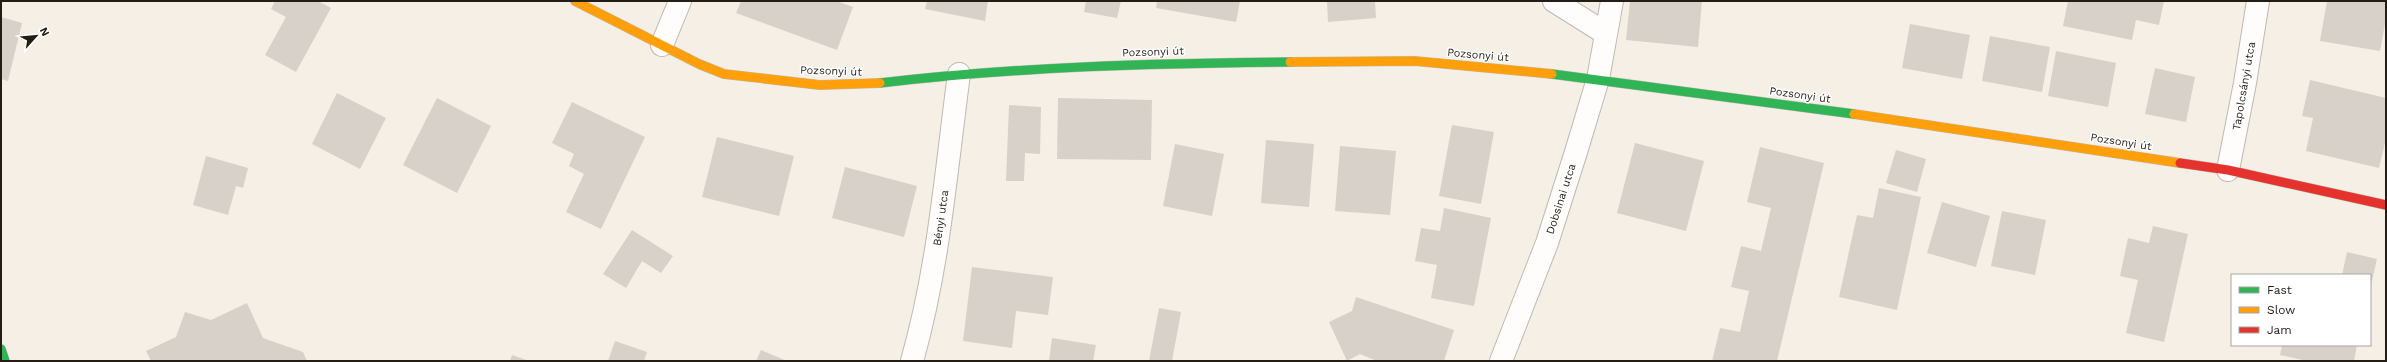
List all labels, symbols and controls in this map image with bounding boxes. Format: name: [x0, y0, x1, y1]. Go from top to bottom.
north arrow: [16, 16, 56, 56]
text: N: [37, 25, 52, 38]
street label: Tapolcsányi utca: [2230, 41, 2258, 131]
street label: Pozsonyi út: [1122, 44, 1184, 60]
street label: Pozsonyi út: [1447, 46, 1510, 64]
street label: Pozsonyi út: [800, 63, 862, 79]
street label: Pozsonyi út: [1768, 84, 1832, 106]
street label: Pozsonyi út: [2089, 131, 2153, 153]
street label: Dobsinai utca: [1543, 162, 1579, 236]
street label: Bényi utca: [931, 189, 951, 247]
legend: [2231, 274, 2371, 346]
text: Fast: [2267, 283, 2292, 297]
text: Slow: [2267, 303, 2295, 317]
text: Jam: [2267, 323, 2292, 337]

